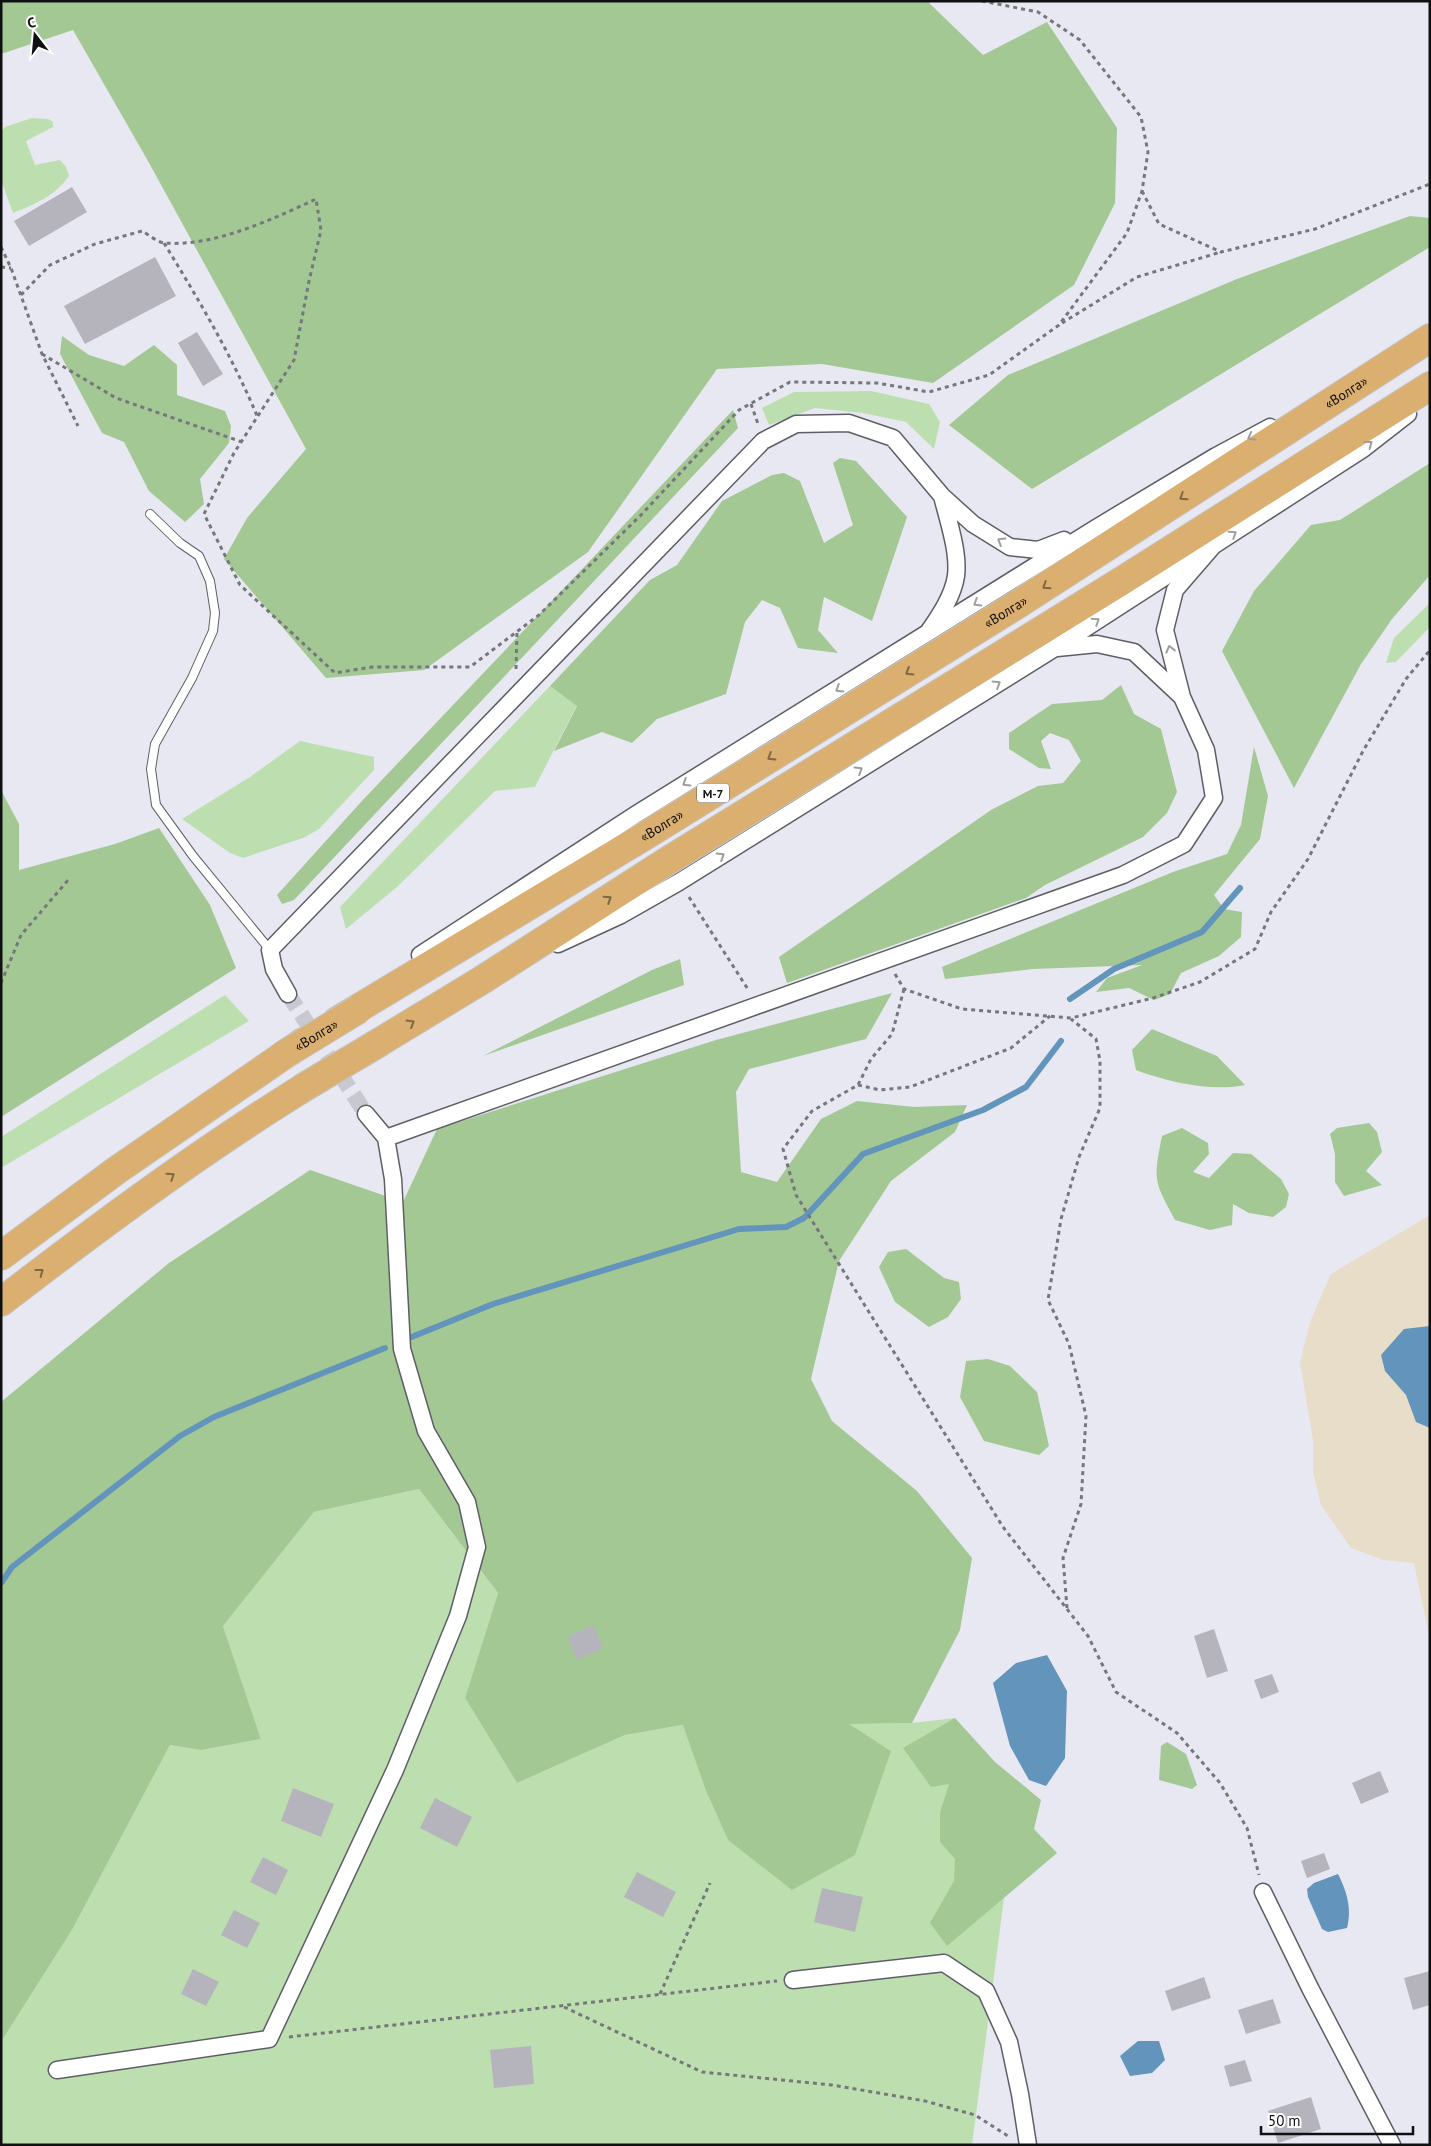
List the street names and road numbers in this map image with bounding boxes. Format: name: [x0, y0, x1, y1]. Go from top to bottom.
street label: «Волга»: [1321, 371, 1371, 413]
street label: «Волга»: [980, 591, 1031, 632]
road number: М-7: [697, 784, 729, 802]
street label: «Волга»: [637, 805, 687, 846]
street label: «Волга»: [291, 1015, 342, 1055]

